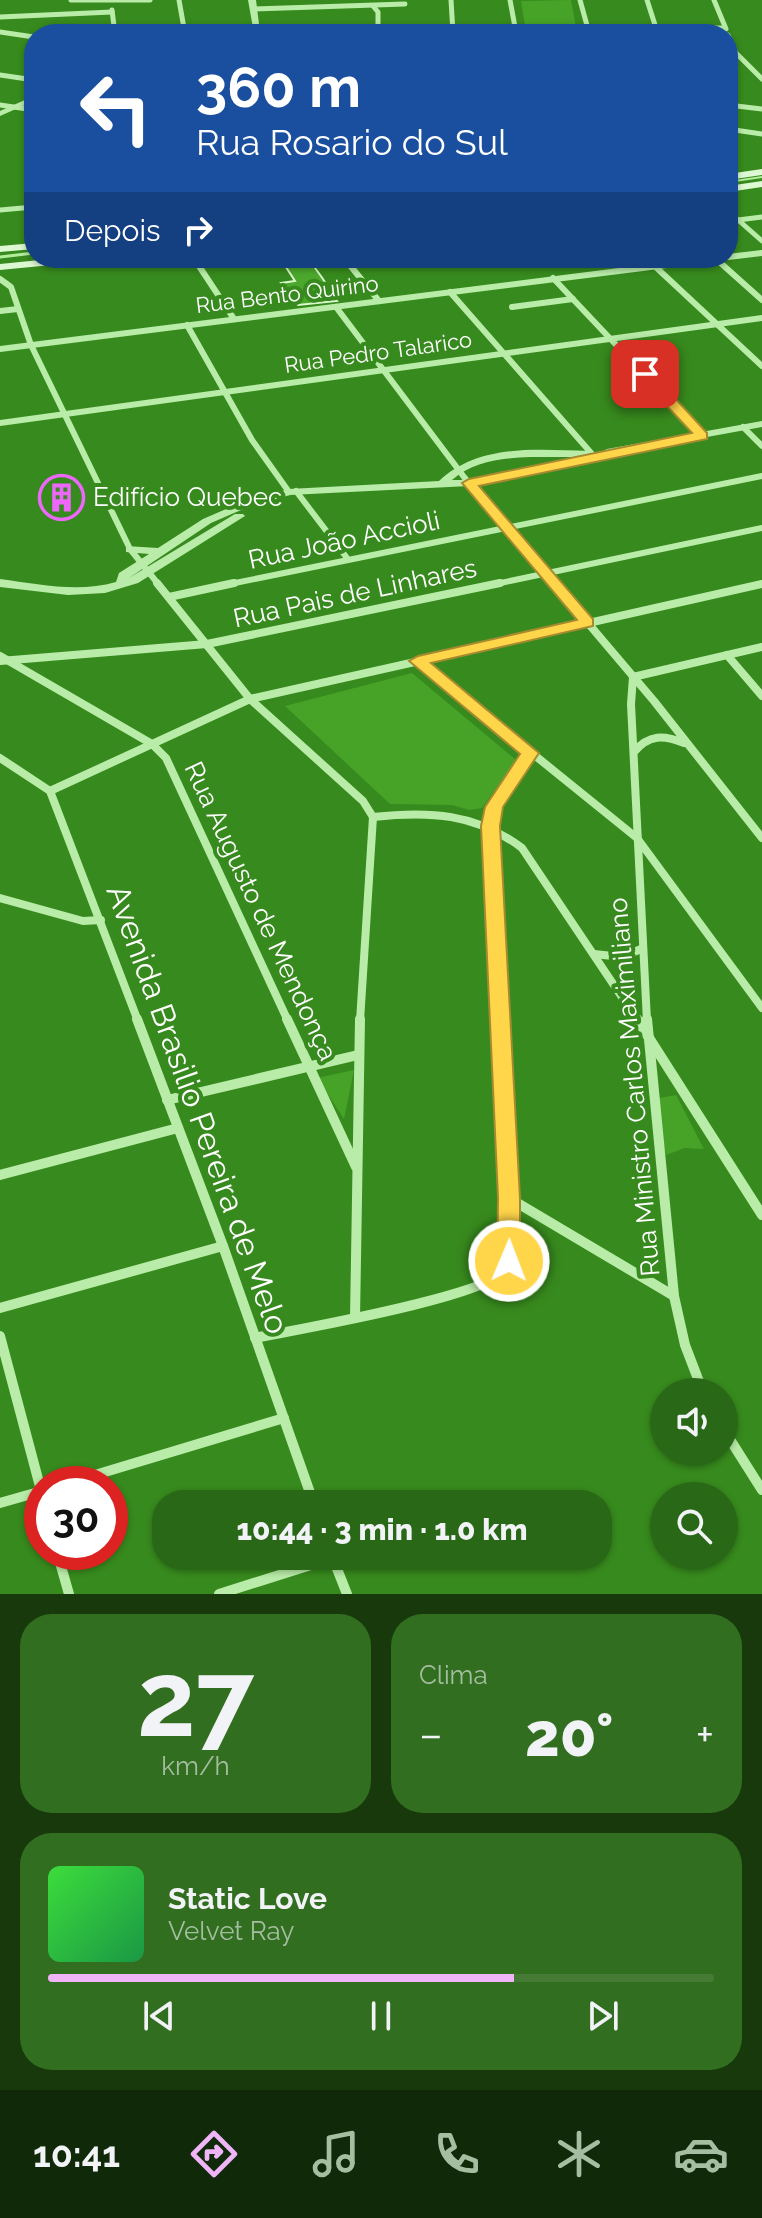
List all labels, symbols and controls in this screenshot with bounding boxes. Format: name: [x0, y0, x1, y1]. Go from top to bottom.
text: 360 m: [196, 54, 361, 120]
icon: left: [64, 56, 168, 160]
text: Rua Rosario do Sul: [196, 121, 508, 163]
icon: right: [176, 208, 220, 252]
text: Depois: [64, 213, 160, 248]
street label: Rua Bento Quirino: [194, 270, 380, 318]
street label: Rua Pedro Talarico: [283, 326, 473, 378]
pin: [611, 340, 679, 408]
icon: arrive: [623, 352, 667, 396]
building icon: Edifício Quebec: [38, 473, 86, 521]
place label: Edifício Quebec: [93, 482, 282, 512]
street label: Rua João Accioli: [246, 505, 442, 575]
street label: Rua Pais de Linhares: [231, 553, 479, 633]
street label: Rua Augusto de Mendonça: [179, 757, 343, 1065]
street label: Avenida Brasilio Pereira de Melo: [99, 879, 297, 1339]
street label: Rua Ministro Carlos Maximiliano: [602, 896, 666, 1278]
position arrow: [467, 1219, 551, 1303]
map controls: [650, 1378, 738, 1570]
button: sound: [650, 1378, 738, 1466]
speed limit sign: 30: [24, 1466, 128, 1570]
button: search: [650, 1482, 738, 1570]
text: 10:44 · 3 min · 1.0 km: [237, 1512, 527, 1547]
text: 27: [137, 1638, 254, 1760]
text: Clima: [419, 1660, 488, 1690]
text: 20°: [525, 1700, 613, 1770]
text: −: [419, 1709, 443, 1760]
text: +: [696, 1709, 714, 1760]
text: km/h: [161, 1751, 230, 1781]
text: Static Love: [168, 1881, 327, 1916]
text: Velvet Ray: [168, 1916, 294, 1946]
icon: previous: [137, 1994, 181, 2038]
icon: pause: [359, 1994, 403, 2038]
icon: next: [581, 1994, 625, 2038]
icon: directions: [186, 2126, 242, 2182]
icon: music: [308, 2126, 364, 2182]
icon: phone: [429, 2126, 485, 2182]
icon: climate: [551, 2126, 607, 2182]
icon: car: [673, 2126, 729, 2182]
text: 10:41: [33, 2133, 120, 2175]

